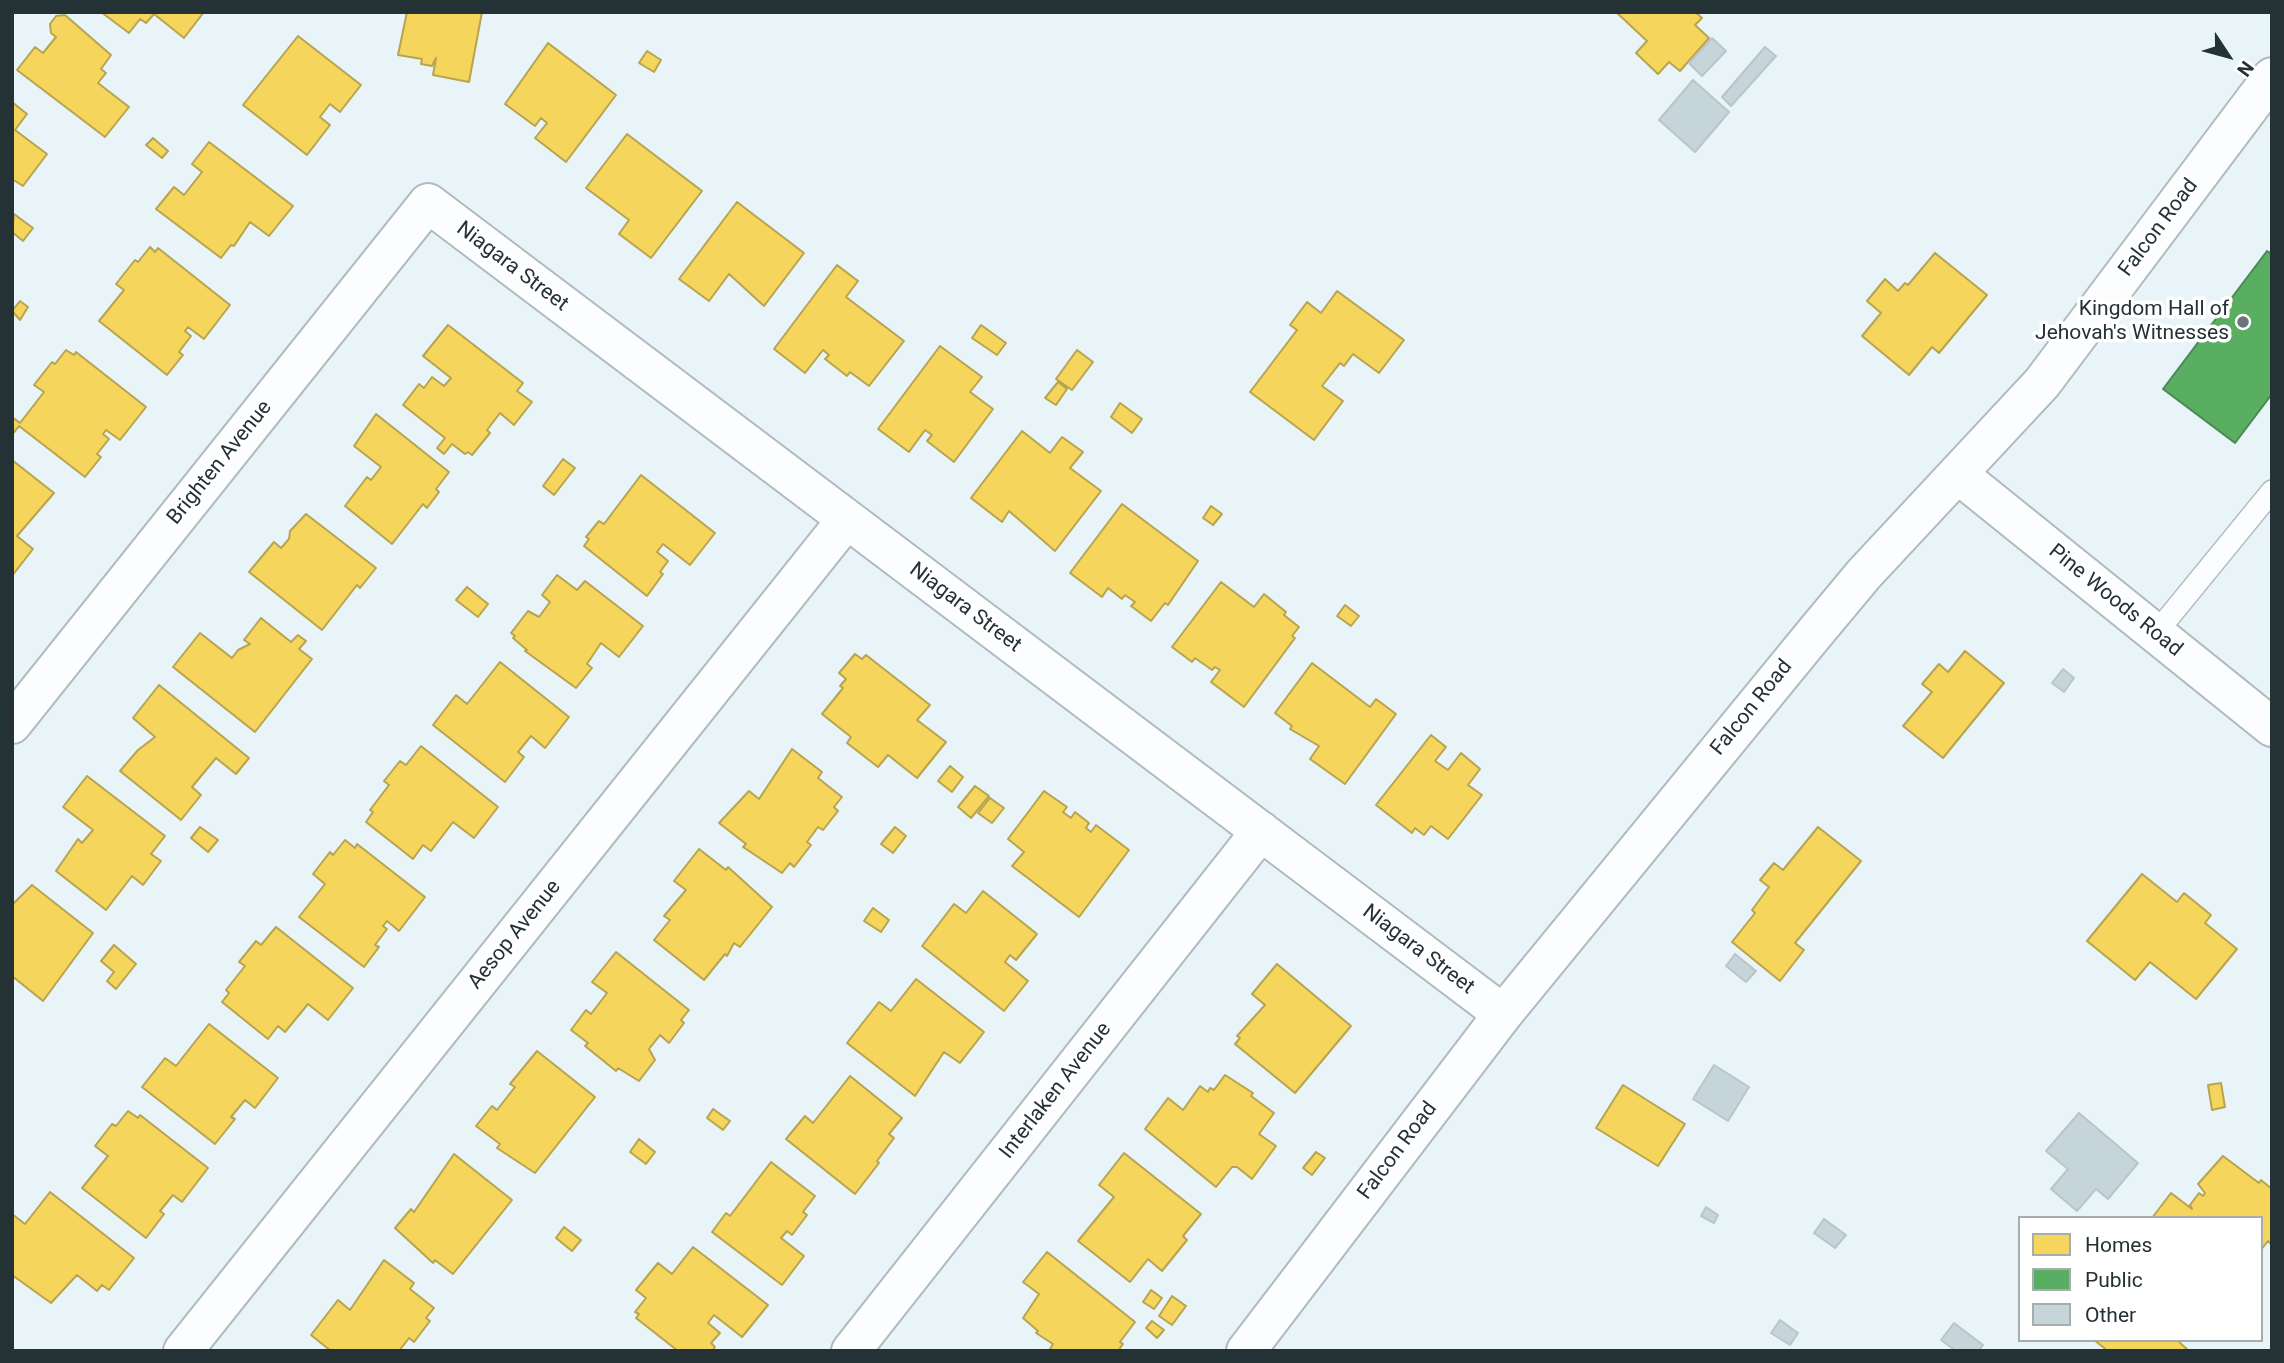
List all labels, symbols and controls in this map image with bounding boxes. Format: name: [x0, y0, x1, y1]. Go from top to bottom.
north arrow: [2193, 21, 2263, 91]
text: N: [2232, 56, 2259, 81]
street label: Falcon Road: [2114, 174, 2204, 282]
street label: Niagara Street: [451, 217, 573, 317]
place label: Kingdom Hall of Jehovah's Witnesses: [2035, 297, 2229, 347]
marker: Kingdom Hall of Jehovah's Witnesses: [2235, 314, 2251, 330]
street label: Brighten Avenue: [162, 396, 278, 530]
street label: Pine Woods Road: [2043, 539, 2187, 663]
street label: Niagara Street: [904, 558, 1026, 658]
street label: Falcon Road: [1706, 655, 1798, 761]
street label: Aesop Avenue: [463, 875, 567, 995]
street label: Niagara Street: [1357, 900, 1479, 1000]
street label: Interlaken Avenue: [995, 1018, 1117, 1164]
street label: Falcon Road: [1353, 1097, 1443, 1205]
legend: [2018, 1216, 2263, 1342]
text: Homes: [2085, 1233, 2152, 1257]
text: Public: [2085, 1268, 2143, 1292]
text: Other: [2085, 1303, 2136, 1327]

